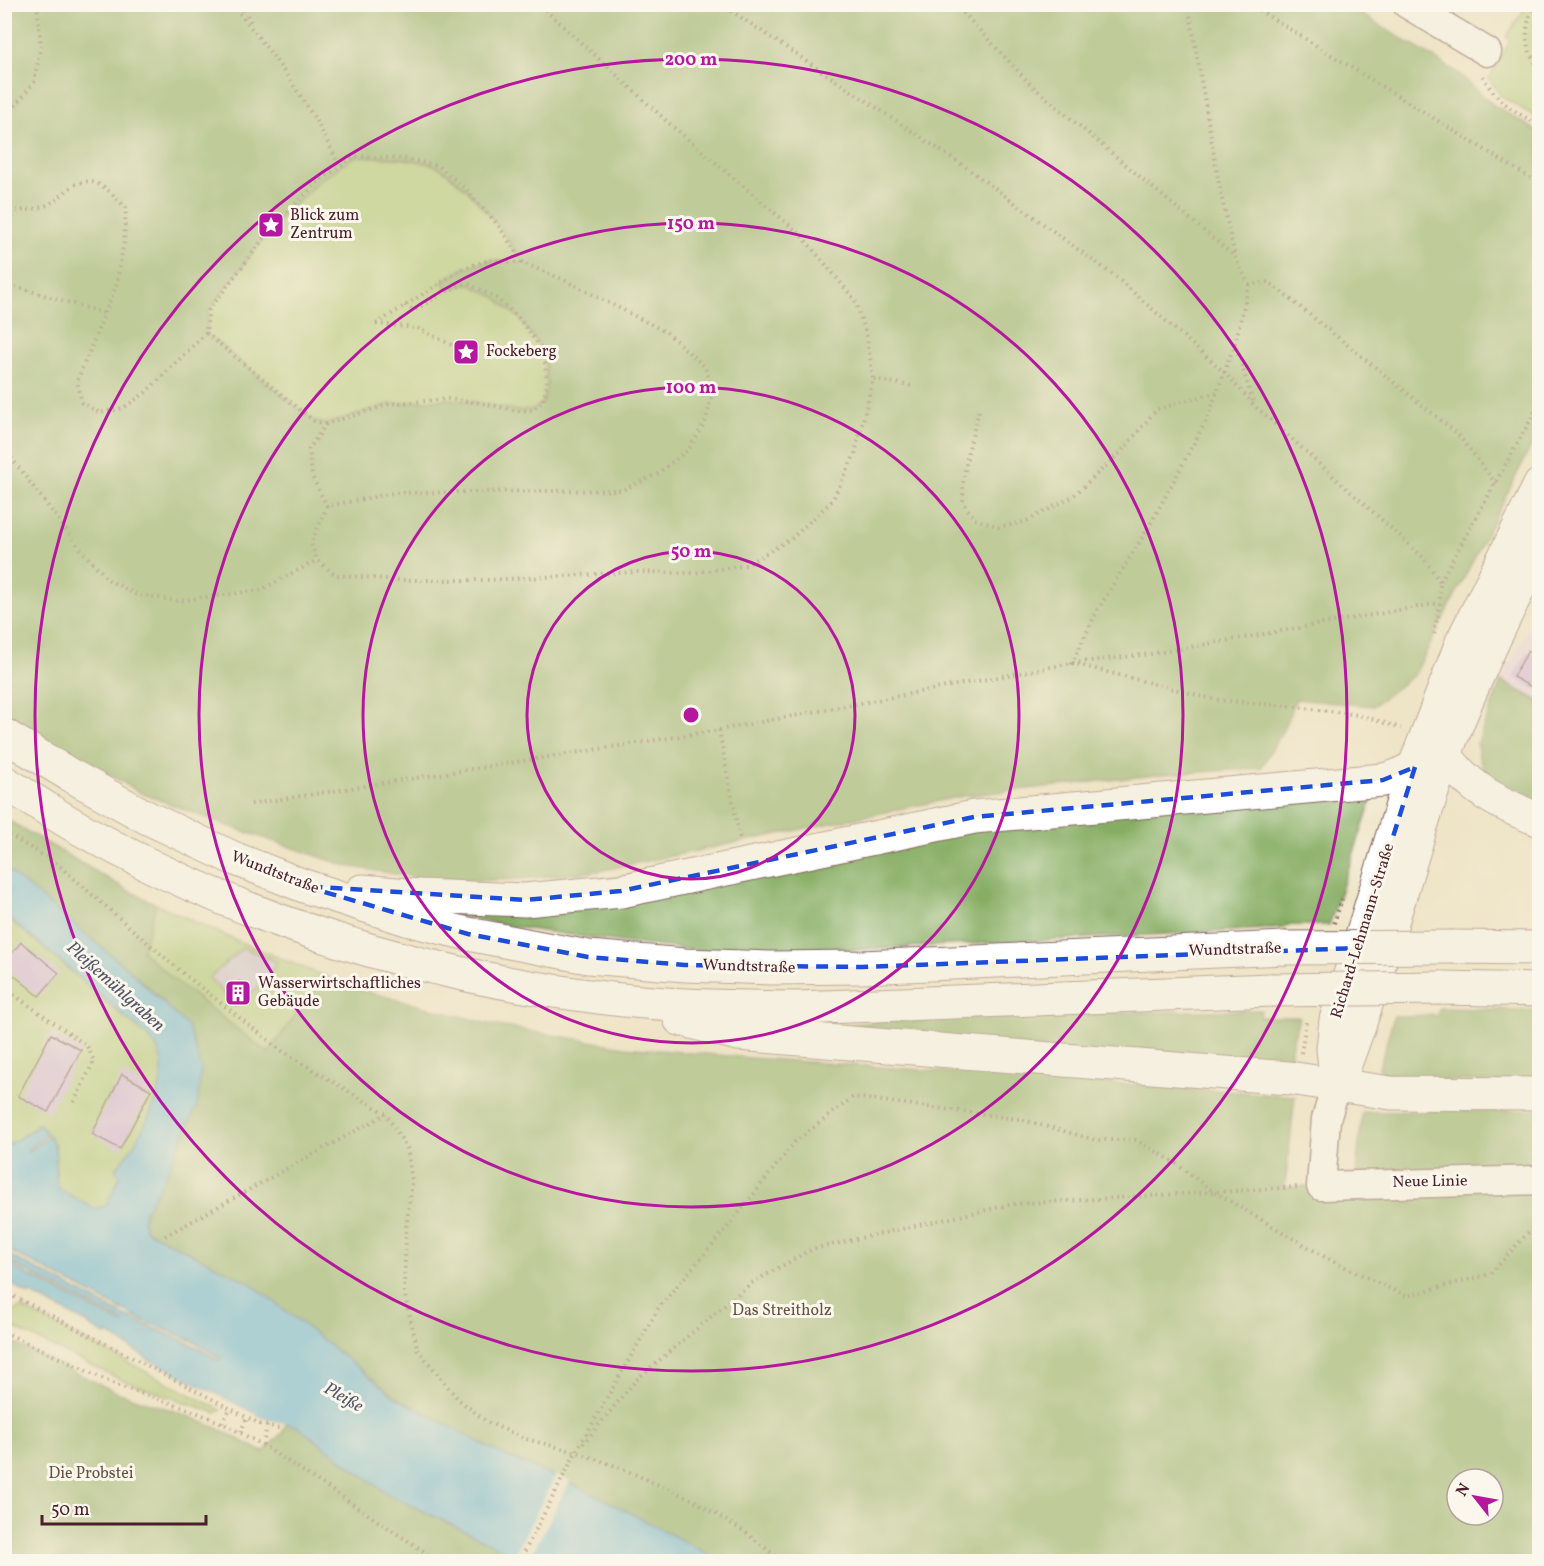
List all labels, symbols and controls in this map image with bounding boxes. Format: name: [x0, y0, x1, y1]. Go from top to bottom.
text: 200 m: [665, 48, 717, 73]
place label: Blick zum Zentrum: [290, 205, 359, 245]
place icon: Blick zum Zentrum: [256, 210, 286, 240]
text: 150 m: [667, 212, 715, 237]
place icon: Fockeberg: [451, 337, 481, 367]
place label: Fockeberg: [486, 341, 557, 363]
text: 100 m: [666, 376, 716, 401]
text: 50 m: [671, 540, 711, 565]
centre of rings: [681, 705, 701, 725]
street label: Richard-Lehmann-Straße: [1326, 841, 1400, 1021]
street label: Wundtstraße: [228, 846, 322, 900]
water label: Pleißemühlgraben: [60, 936, 170, 1038]
street label: Wundtstraße: [1188, 937, 1282, 963]
street label: Wundtstraße: [702, 954, 796, 980]
place label: Wasserwirtschaftliches Gebäude: [258, 973, 421, 1013]
building icon: Wasserwirtschaftliches Gebäude: [223, 978, 253, 1008]
street label: Neue Linie: [1392, 1170, 1468, 1194]
park label: Das Streitholz: [732, 1300, 832, 1322]
water label: Pleiße: [319, 1377, 368, 1419]
park label: Die Probstei: [48, 1463, 134, 1485]
north arrow: [1445, 1467, 1505, 1527]
text: N: [1451, 1479, 1476, 1501]
scale bar: [42, 1488, 206, 1526]
text: 50 m: [51, 1498, 90, 1523]

